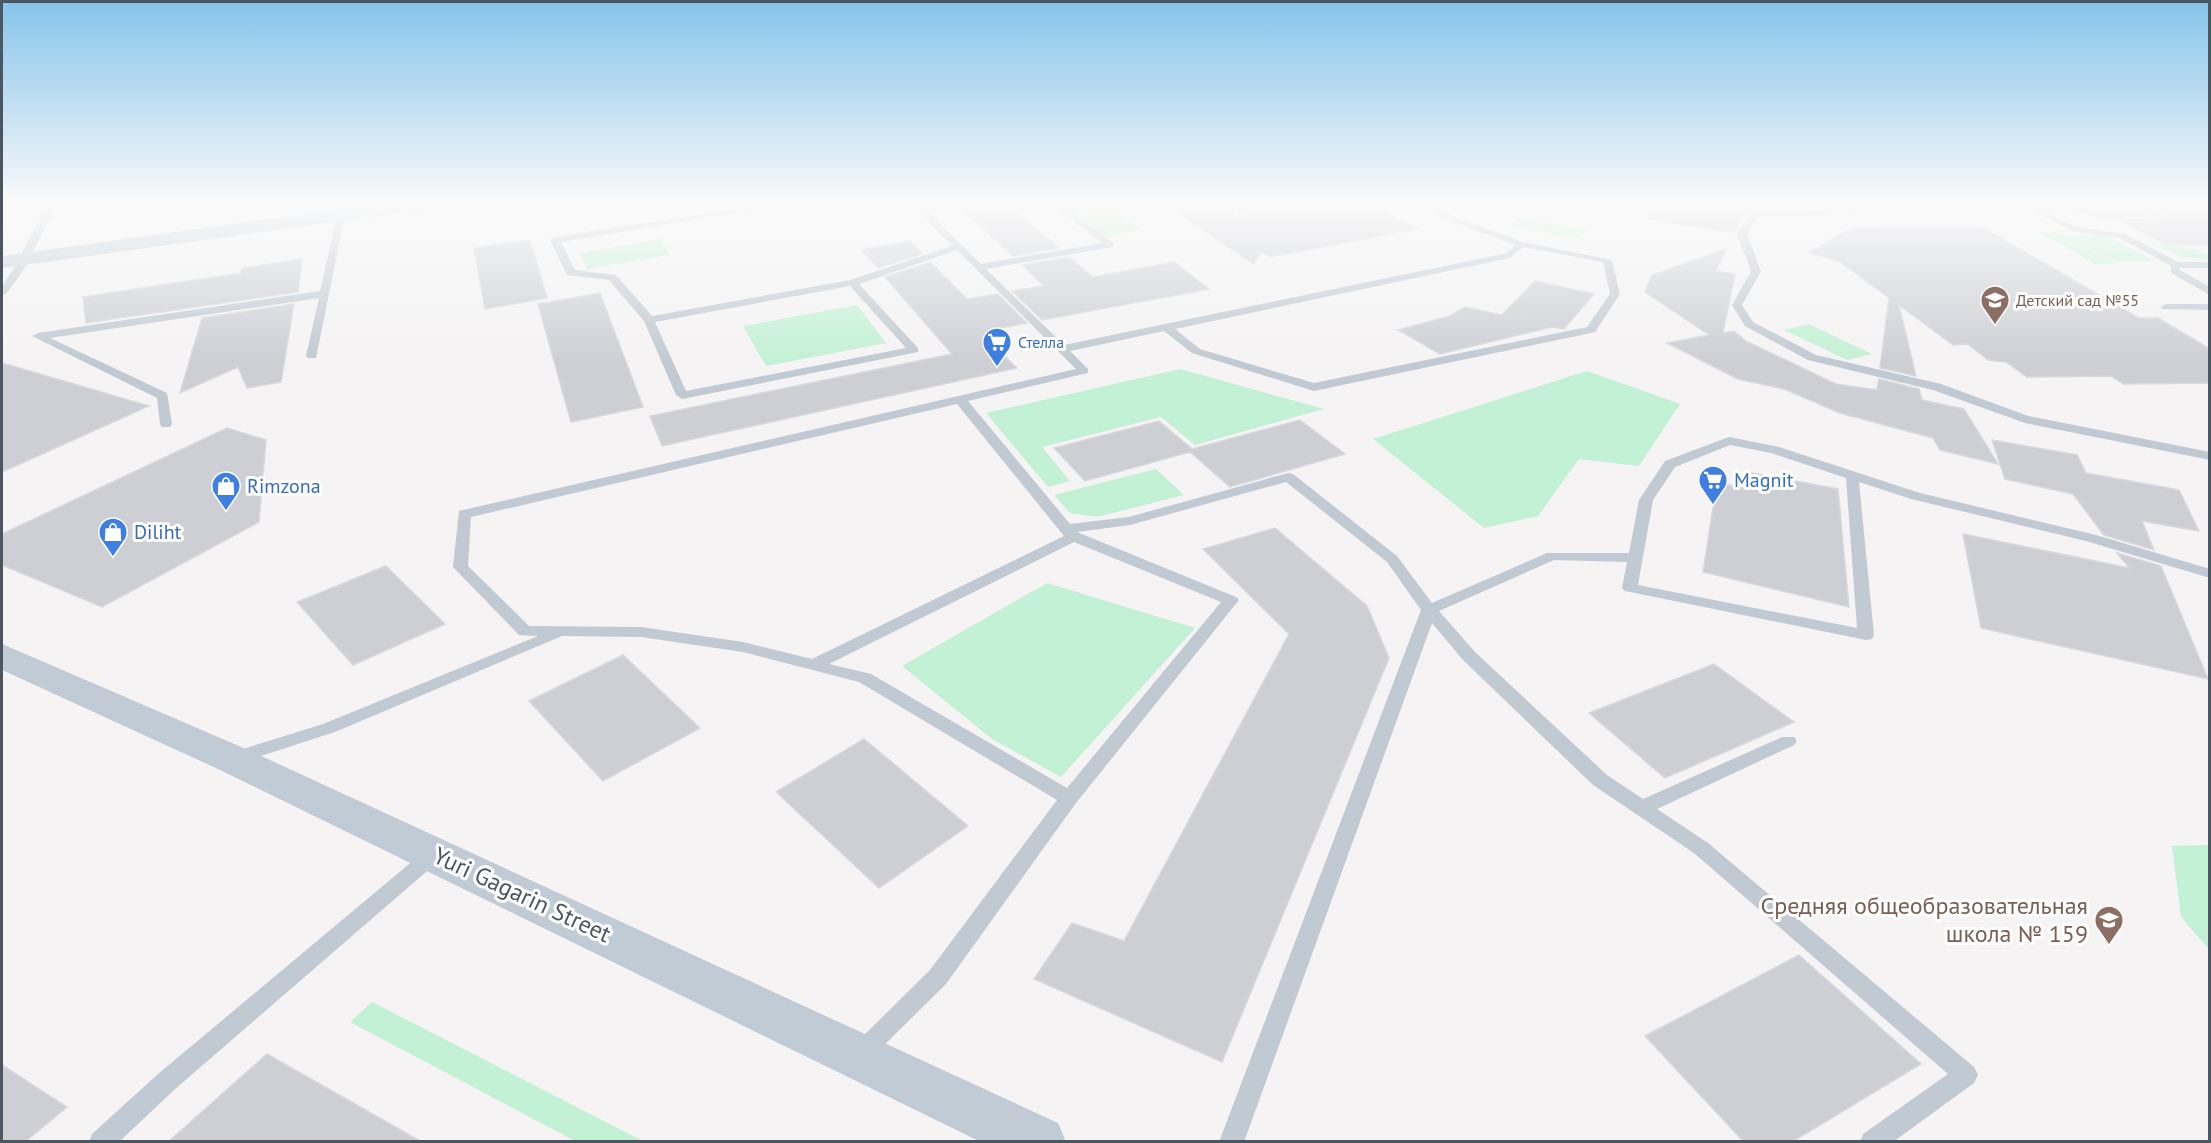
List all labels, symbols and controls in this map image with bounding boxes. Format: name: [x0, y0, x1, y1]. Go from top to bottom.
school or university icon: Детский сад №55: [1979, 284, 2011, 326]
place label: Детский сад №55: [2016, 290, 2139, 310]
supermarket icon: Стелла: [981, 326, 1013, 368]
place label: Стелла: [1018, 332, 1064, 352]
supermarket icon: Magnit: [1697, 464, 1729, 506]
place label: Magnit: [1734, 467, 1794, 493]
shop icon: Rimzona: [210, 470, 242, 512]
place label: Rimzona: [247, 473, 321, 499]
shop icon: Diliht: [97, 516, 129, 558]
place label: Diliht: [134, 519, 182, 545]
street label: Yuri Gagarin Street: [428, 840, 616, 949]
place label: Средняя общеобразовательная школа № 159: [1761, 890, 2088, 949]
school or university icon: Средняя общеобразовательная школа № 159: [2093, 904, 2125, 946]

